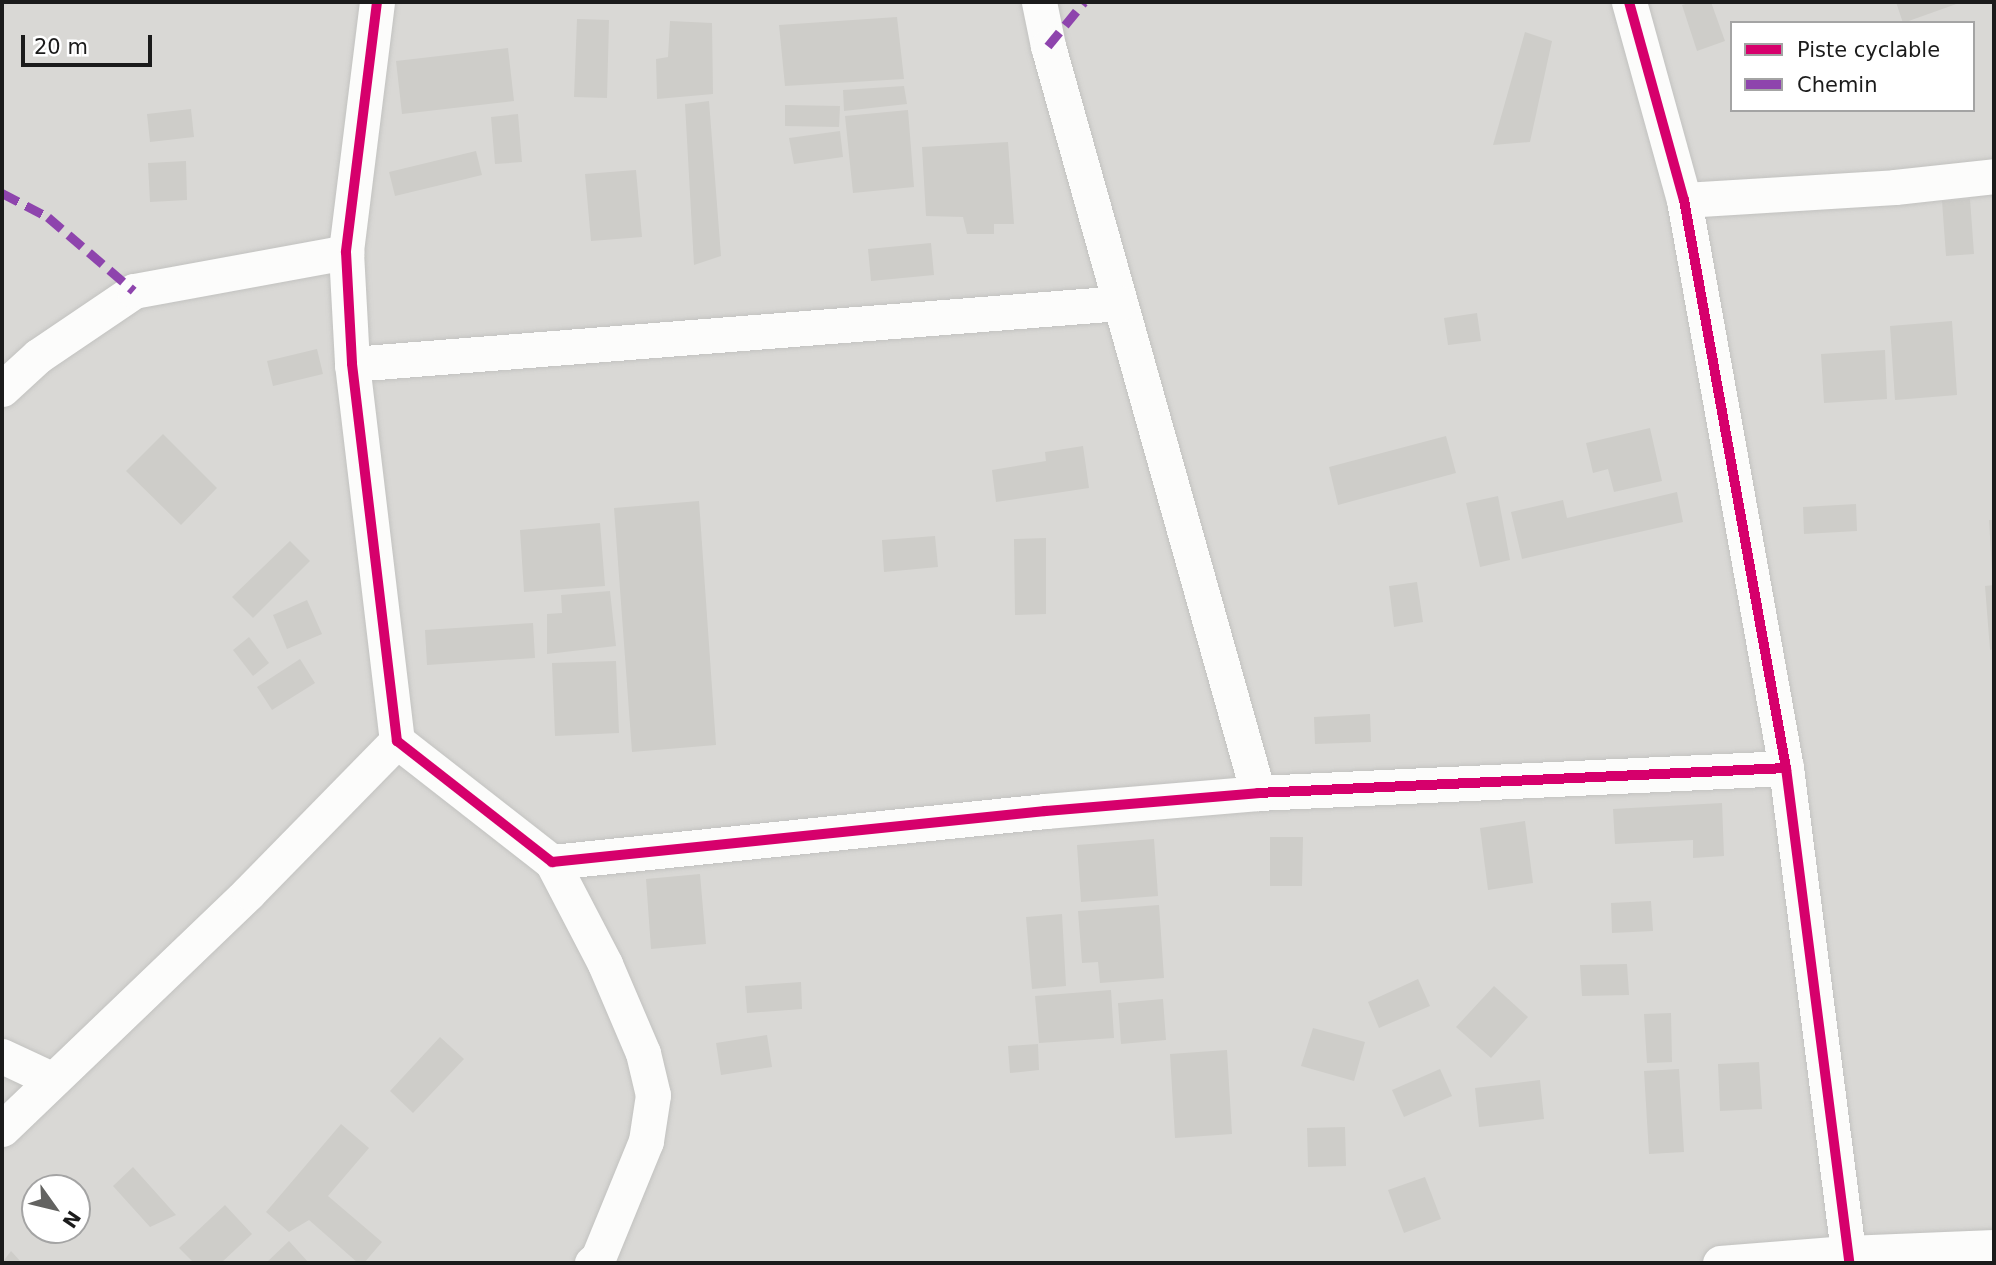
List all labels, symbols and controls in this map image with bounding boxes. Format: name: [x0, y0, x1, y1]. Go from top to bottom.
scale bar: [24, 21, 156, 65]
legend: [1730, 21, 1975, 112]
text: 20 m: [34, 35, 88, 59]
text: Piste cyclable: [1797, 38, 1940, 62]
text: Chemin: [1797, 73, 1878, 97]
north arrow: [21, 1174, 91, 1244]
text: N: [58, 1207, 85, 1232]

